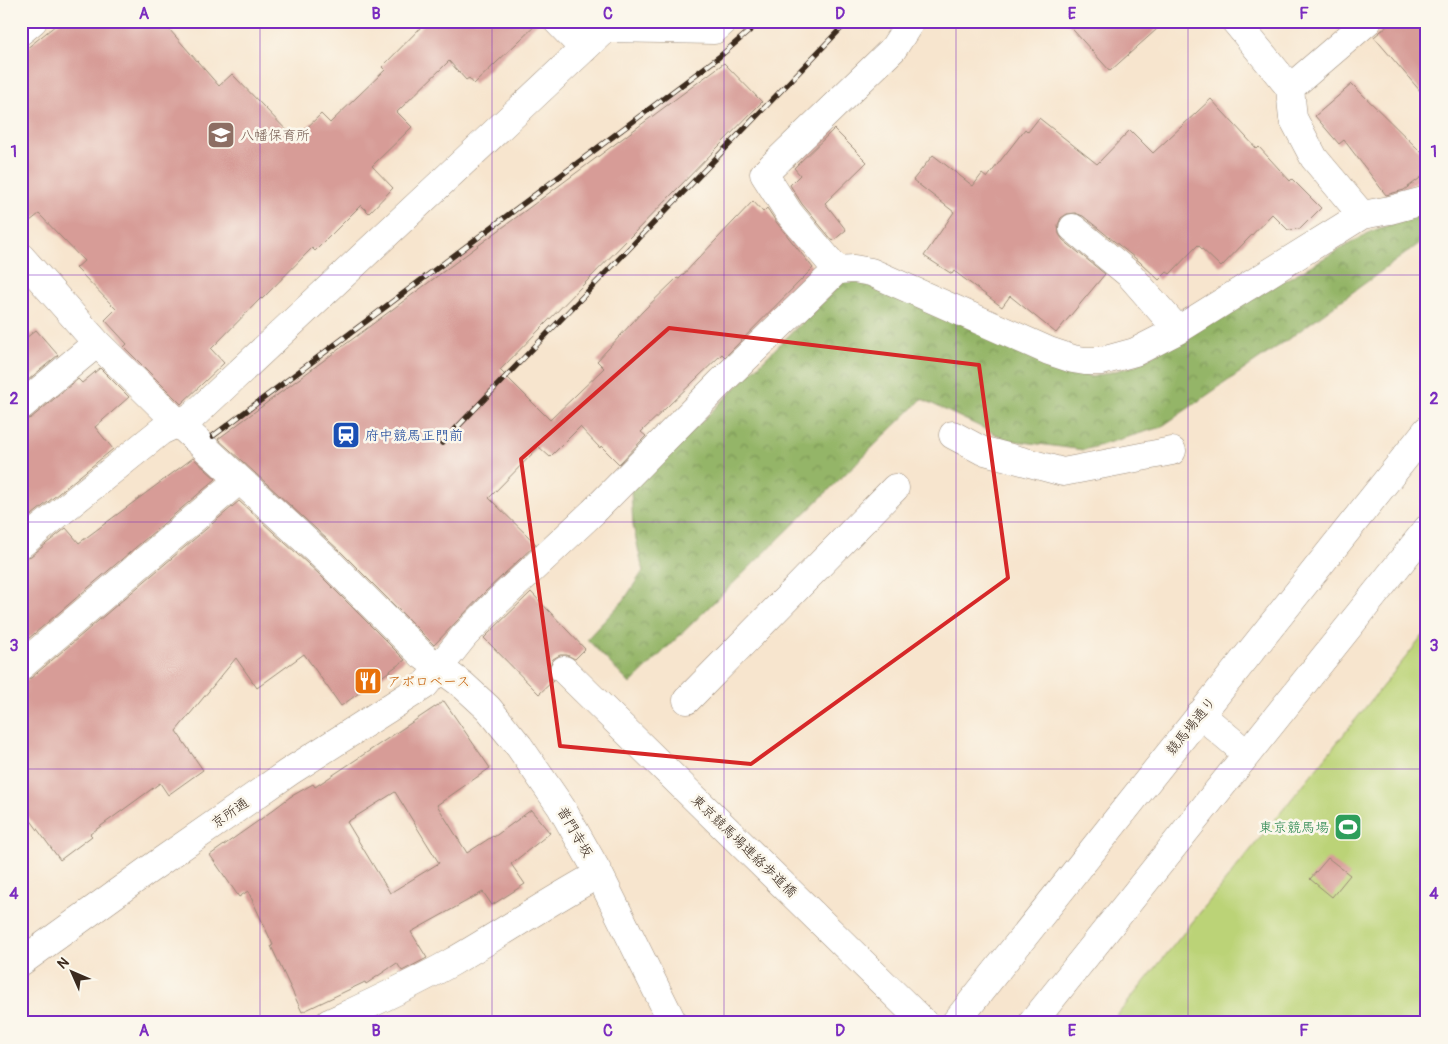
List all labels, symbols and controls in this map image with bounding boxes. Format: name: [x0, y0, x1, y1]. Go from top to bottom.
text: A: [139, 4, 150, 24]
text: B: [371, 4, 381, 24]
text: C: [603, 4, 613, 24]
text: D: [835, 4, 845, 24]
text: E: [1068, 4, 1077, 24]
text: F: [1299, 4, 1309, 24]
school or university icon: 八幡保育所: [206, 120, 236, 150]
place label: 八幡保育所: [240, 127, 310, 144]
text: 1: [11, 142, 17, 162]
text: 1: [1431, 142, 1437, 162]
text: 2: [10, 389, 19, 409]
text: 2: [1430, 389, 1439, 409]
station icon: 府中競馬正門前: [331, 420, 361, 450]
place label: 府中競馬正門前: [365, 427, 463, 444]
text: 3: [10, 636, 19, 656]
text: 3: [1430, 636, 1439, 656]
restaurant icon: アポロベース: [353, 666, 383, 696]
place label: アポロベース: [387, 673, 470, 690]
street label: 競馬場通り: [1162, 693, 1220, 759]
street label: 東京競馬場連絡歩道橋: [688, 791, 800, 901]
street label: 京所通: [208, 794, 252, 832]
street label: 普門寺坂: [554, 804, 596, 860]
sports icon: 東京競馬場: [1333, 812, 1363, 842]
place label: 東京競馬場: [1259, 819, 1329, 836]
text: 4: [9, 884, 19, 904]
text: 4: [1429, 884, 1439, 904]
north arrow: [48, 946, 98, 996]
text: N: [54, 954, 73, 973]
text: A: [139, 1021, 150, 1041]
text: B: [371, 1021, 381, 1041]
text: C: [603, 1021, 613, 1041]
text: D: [835, 1021, 845, 1041]
text: E: [1068, 1021, 1077, 1041]
text: F: [1299, 1021, 1309, 1041]

